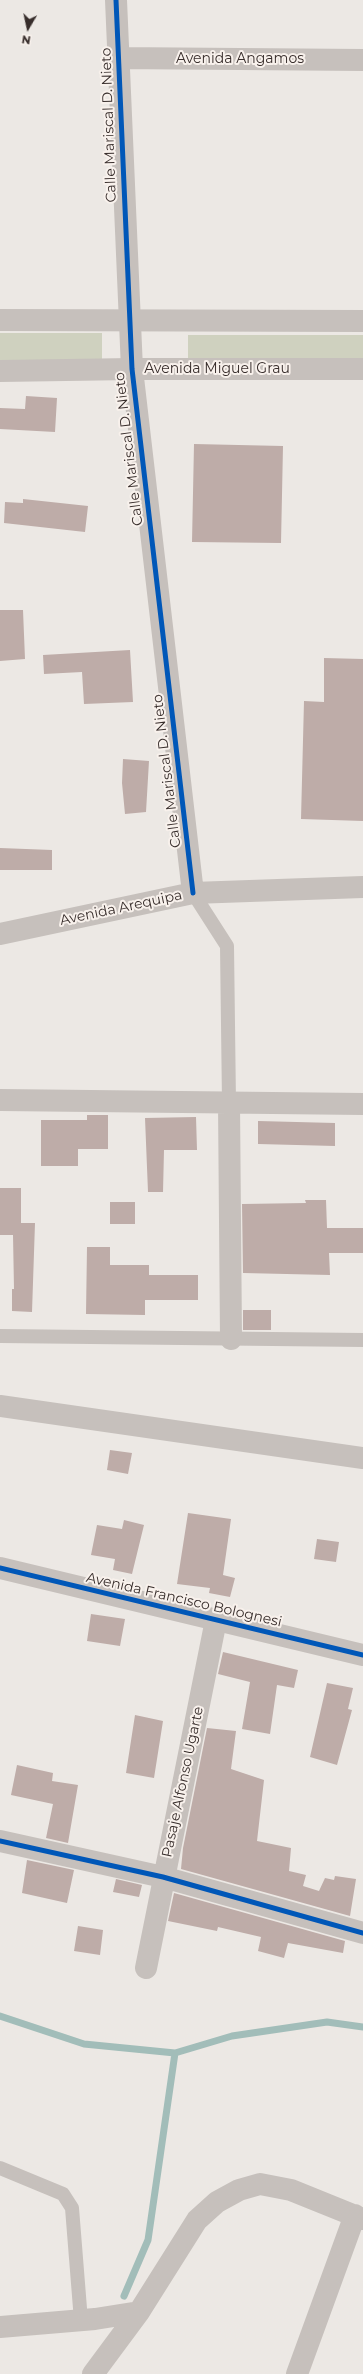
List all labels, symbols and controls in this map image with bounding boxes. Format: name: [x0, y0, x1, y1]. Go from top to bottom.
north arrow: [8, 8, 48, 48]
text: N: [21, 32, 32, 47]
street label: Calle Mariscal D. Nieto: [98, 47, 120, 203]
street label: Avenida Angamos: [176, 51, 304, 67]
street label: Avenida Miguel Grau: [144, 361, 290, 377]
street label: Calle Mariscal D. Nieto: [111, 371, 147, 527]
street label: Calle Mariscal D. Nieto: [149, 693, 185, 849]
street label: Avenida Arequipa: [58, 887, 184, 929]
street label: Avenida Francisco Bolognesi: [85, 1569, 283, 1631]
street label: Pasaje Alfonso Ugarte: [159, 1705, 207, 1859]

